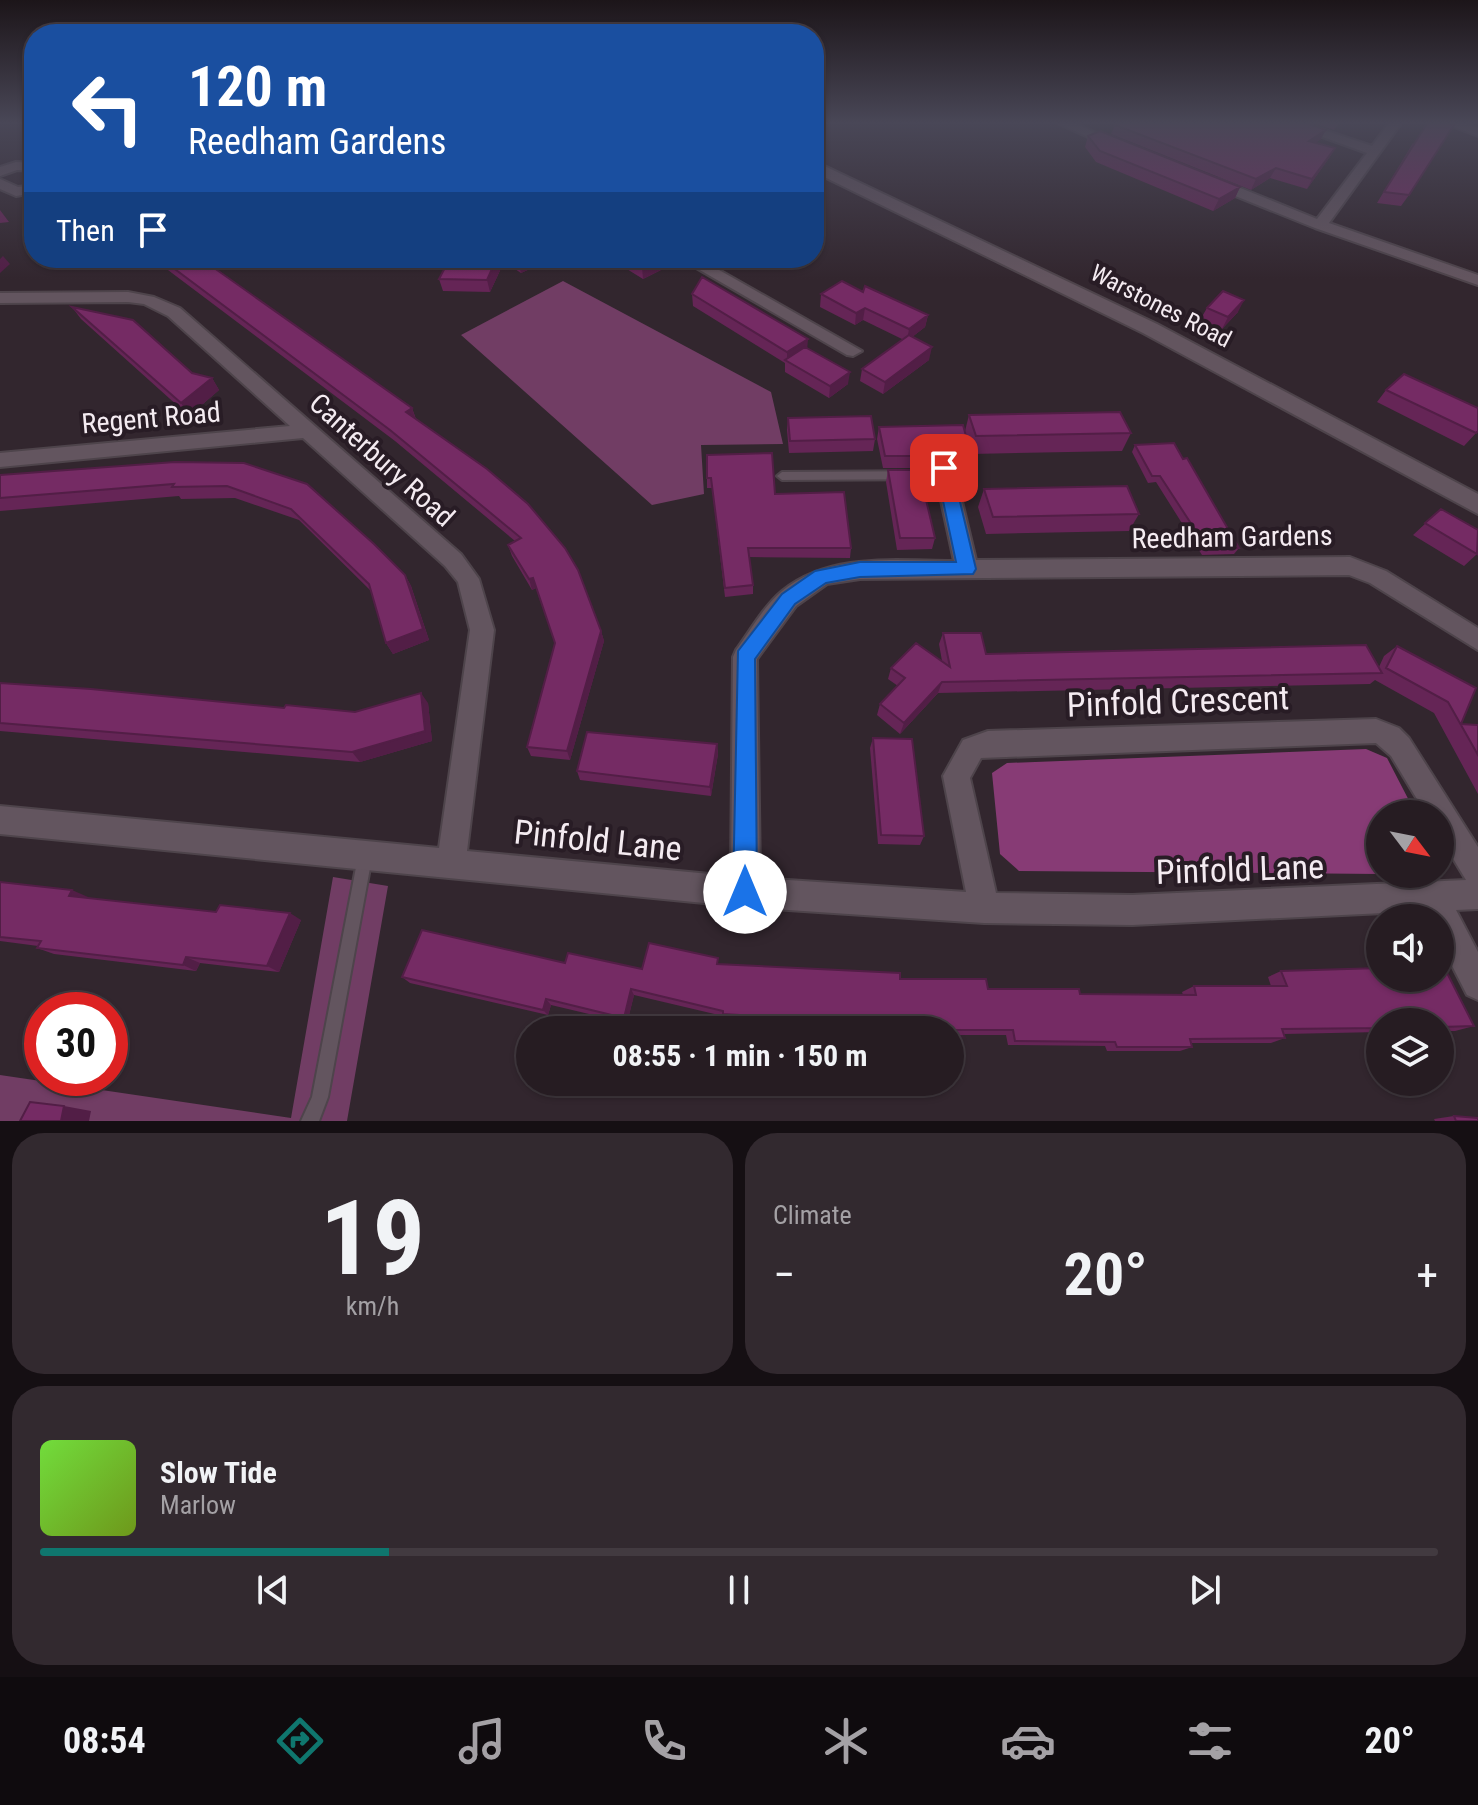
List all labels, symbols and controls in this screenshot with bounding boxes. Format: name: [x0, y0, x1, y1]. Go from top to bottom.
text: 120 m: [188, 54, 327, 120]
icon: left: [56, 56, 160, 160]
text: Reedham Gardens: [188, 121, 446, 163]
icon: arrive: [131, 208, 175, 252]
text: Then: [56, 213, 115, 248]
street label: Warstones Road: [1086, 259, 1236, 353]
street label: Canterbury Road: [303, 386, 461, 534]
street label: Regent Road: [80, 395, 222, 441]
pin: [910, 434, 978, 502]
icon: arrive: [922, 446, 966, 490]
street label: Reedham Gardens: [1131, 519, 1333, 555]
street label: Pinfold Crescent: [1066, 677, 1290, 725]
north arrow: [1366, 800, 1454, 888]
map controls: [1366, 800, 1454, 1096]
street label: Pinfold Lane: [512, 811, 684, 869]
street label: Pinfold Lane: [1155, 846, 1325, 892]
position arrow: [703, 850, 787, 934]
button: sound: [1366, 904, 1454, 992]
speed limit sign: 30: [24, 992, 128, 1096]
button: layers: [1366, 1008, 1454, 1096]
text: 08:55 · 1 min · 150 m: [613, 1038, 867, 1073]
text: 19: [320, 1178, 425, 1299]
text: Climate: [773, 1200, 852, 1230]
text: 20°: [1064, 1239, 1148, 1310]
text: −: [773, 1249, 795, 1301]
text: +: [1416, 1249, 1438, 1301]
text: km/h: [346, 1291, 399, 1321]
text: Slow Tide: [160, 1455, 277, 1490]
text: Marlow: [160, 1490, 236, 1520]
icon: previous: [251, 1568, 295, 1612]
icon: pause: [717, 1568, 761, 1612]
icon: next: [1183, 1568, 1227, 1612]
icon: directions: [272, 1713, 328, 1769]
icon: music: [454, 1713, 510, 1769]
icon: phone: [636, 1713, 692, 1769]
icon: climate: [818, 1713, 874, 1769]
icon: car: [1000, 1713, 1056, 1769]
icon: filters: [1182, 1713, 1238, 1769]
text: 08:54: [63, 1720, 146, 1762]
text: 20°: [1364, 1720, 1415, 1762]

